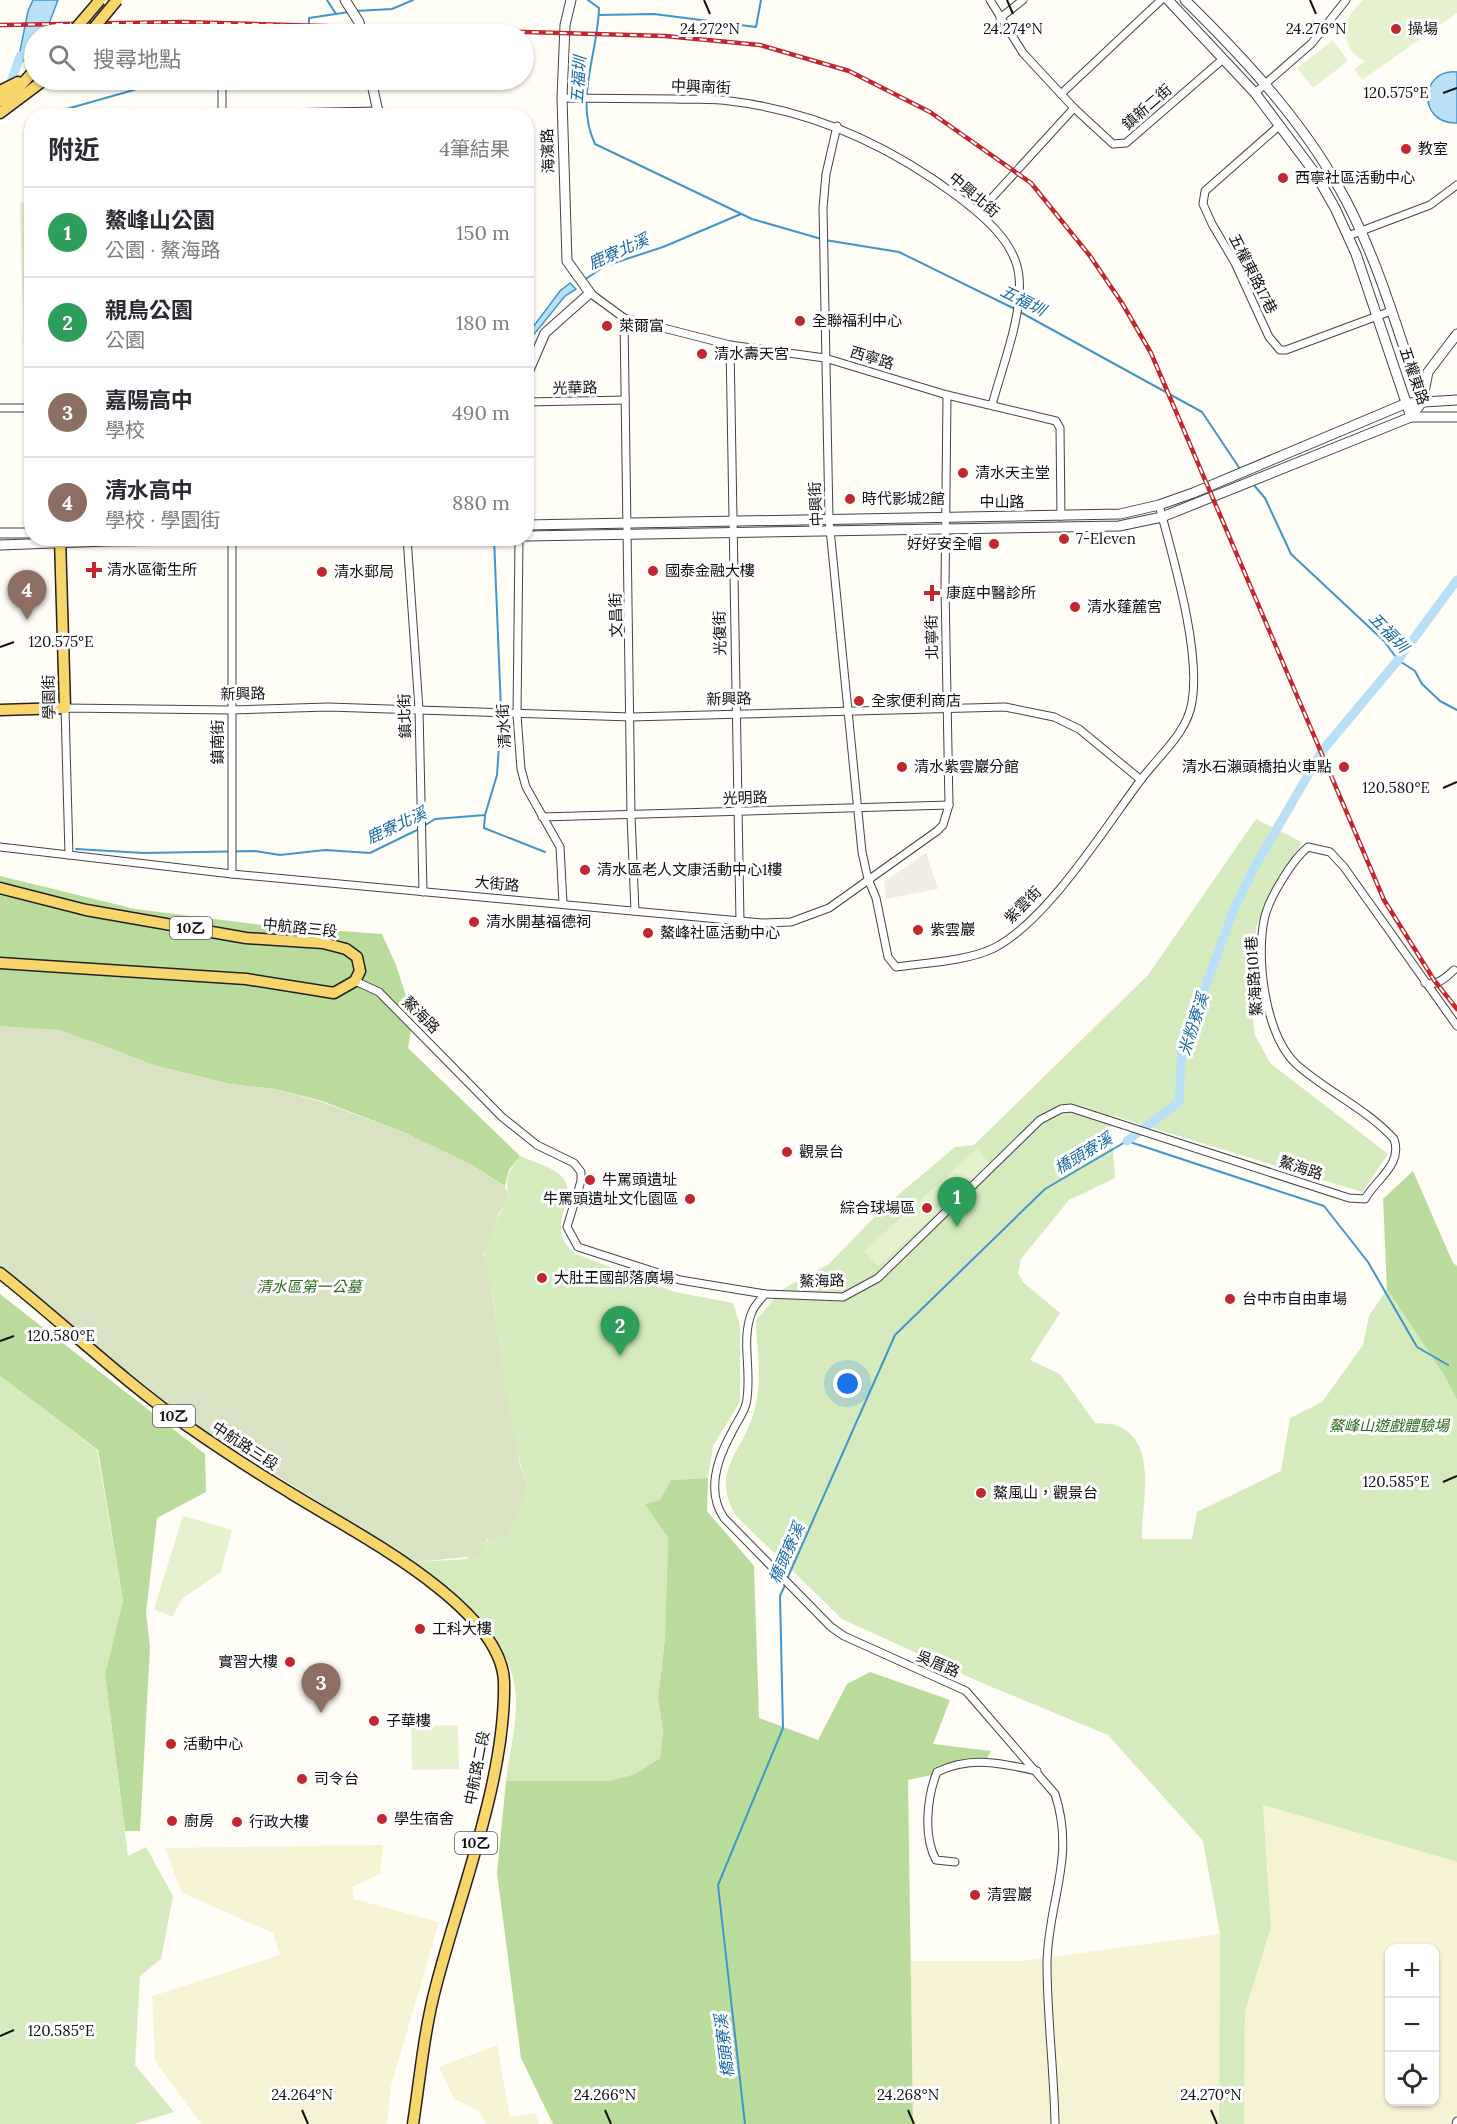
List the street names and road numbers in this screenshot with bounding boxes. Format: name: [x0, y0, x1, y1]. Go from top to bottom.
street label: 中興南街: [671, 76, 731, 97]
street label: 鎮新二街: [1118, 80, 1176, 133]
street label: 海濱路: [537, 128, 558, 174]
street label: 中興北街: [945, 168, 1003, 221]
street label: 五權東路17巷: [1225, 231, 1282, 317]
street label: 西寧路: [848, 342, 896, 373]
street label: 五權東路: [1396, 344, 1433, 407]
street label: 光華路: [552, 378, 598, 397]
street label: 中興街: [805, 481, 826, 527]
street label: 中山路: [979, 492, 1025, 511]
street label: 文昌街: [606, 592, 625, 638]
street label: 光復街: [710, 610, 729, 656]
street label: 北寧街: [922, 614, 941, 660]
street label: 學園街: [39, 674, 58, 720]
street label: 新興路: [220, 684, 266, 703]
street label: 新興路: [706, 689, 752, 708]
street label: 鎮北街: [394, 693, 415, 739]
street label: 清水街: [493, 703, 514, 749]
street label: 鎮南街: [208, 719, 227, 765]
street label: 光明路: [722, 787, 768, 808]
street label: 大街路: [474, 872, 520, 895]
street label: 紫雲街: [1000, 882, 1045, 927]
street label: 中航路三段: [262, 914, 338, 941]
road number: 10乙: [170, 917, 212, 939]
street label: 鰲海路101巷: [1241, 935, 1266, 1017]
street label: 鰲海路: [399, 992, 444, 1037]
street label: 鰲海路: [1277, 1152, 1325, 1184]
street label: 鰲海路: [799, 1271, 845, 1290]
road number: 10乙: [153, 1405, 195, 1427]
street label: 中航路三段: [209, 1417, 282, 1474]
street label: 吳厝路: [914, 1646, 963, 1681]
street label: 中航路二段: [460, 1729, 493, 1807]
road number: 10乙: [455, 1832, 497, 1854]

